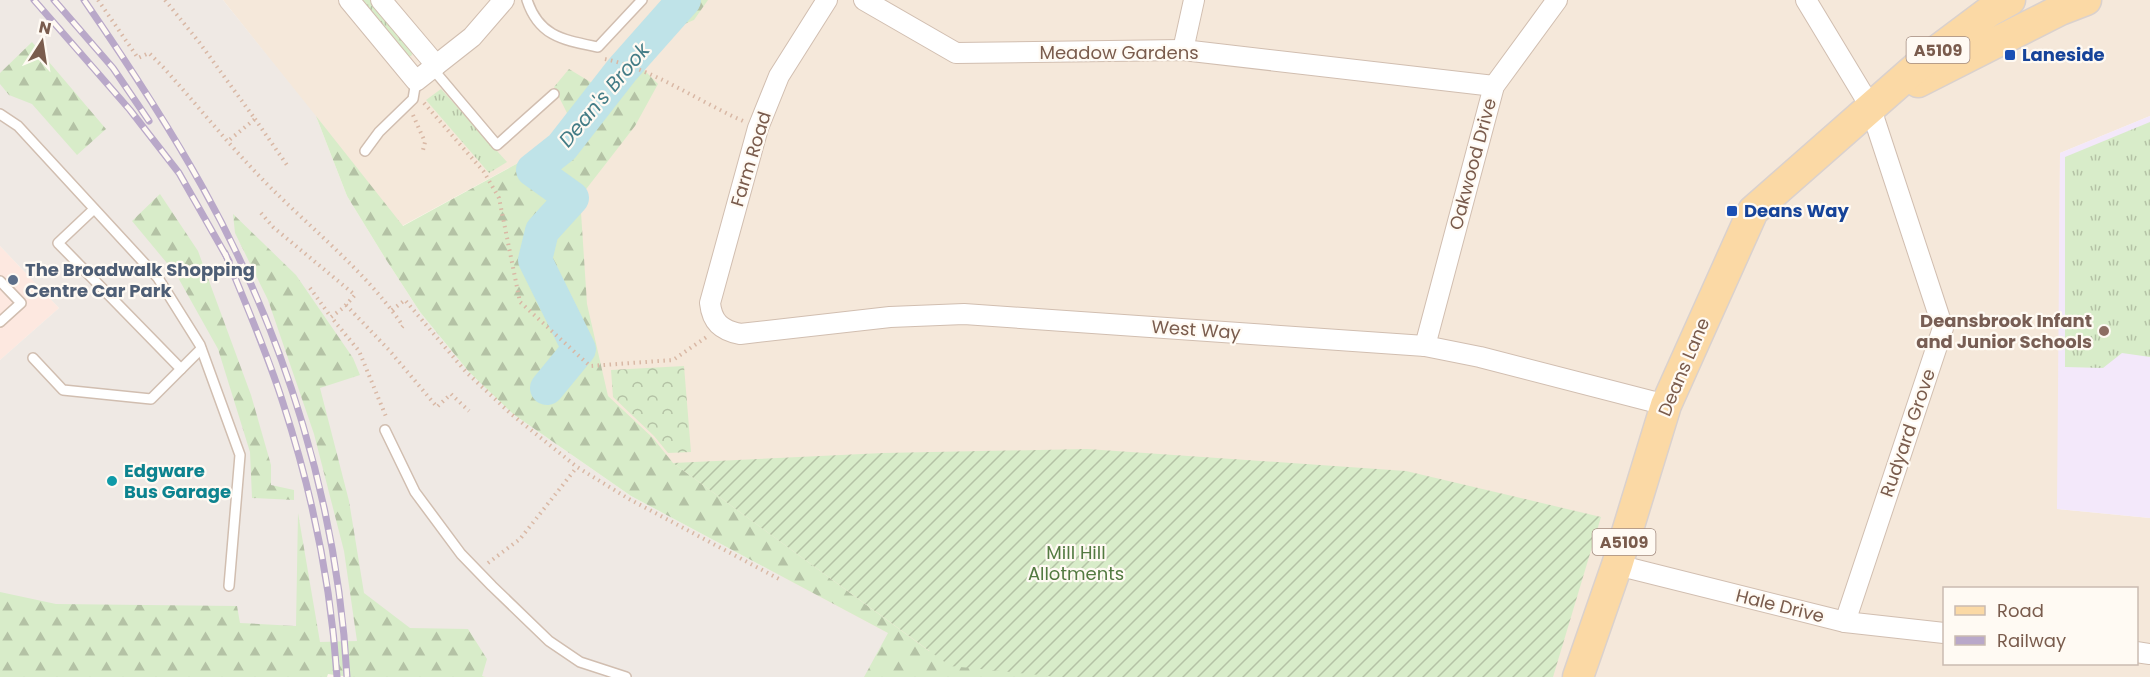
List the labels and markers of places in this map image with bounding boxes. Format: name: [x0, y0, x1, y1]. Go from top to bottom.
place label: Laneside: [2022, 42, 2105, 67]
marker: Laneside: [2003, 48, 2017, 62]
place label: Deans Way: [1744, 198, 1850, 223]
marker: Deans Way: [1725, 204, 1739, 218]
place label: The Broadwalk Shopping Centre Car Park: [25, 257, 255, 303]
marker: The Broadwalk Shopping Centre Car Park: [6, 273, 20, 287]
place label: Deansbrook Infant and Junior Schools: [1916, 308, 2092, 354]
marker: Deansbrook Infant and Junior Schools: [2097, 324, 2111, 338]
place label: Edgware Bus Garage: [124, 458, 231, 504]
marker: Edgware Bus Garage: [105, 474, 119, 488]

